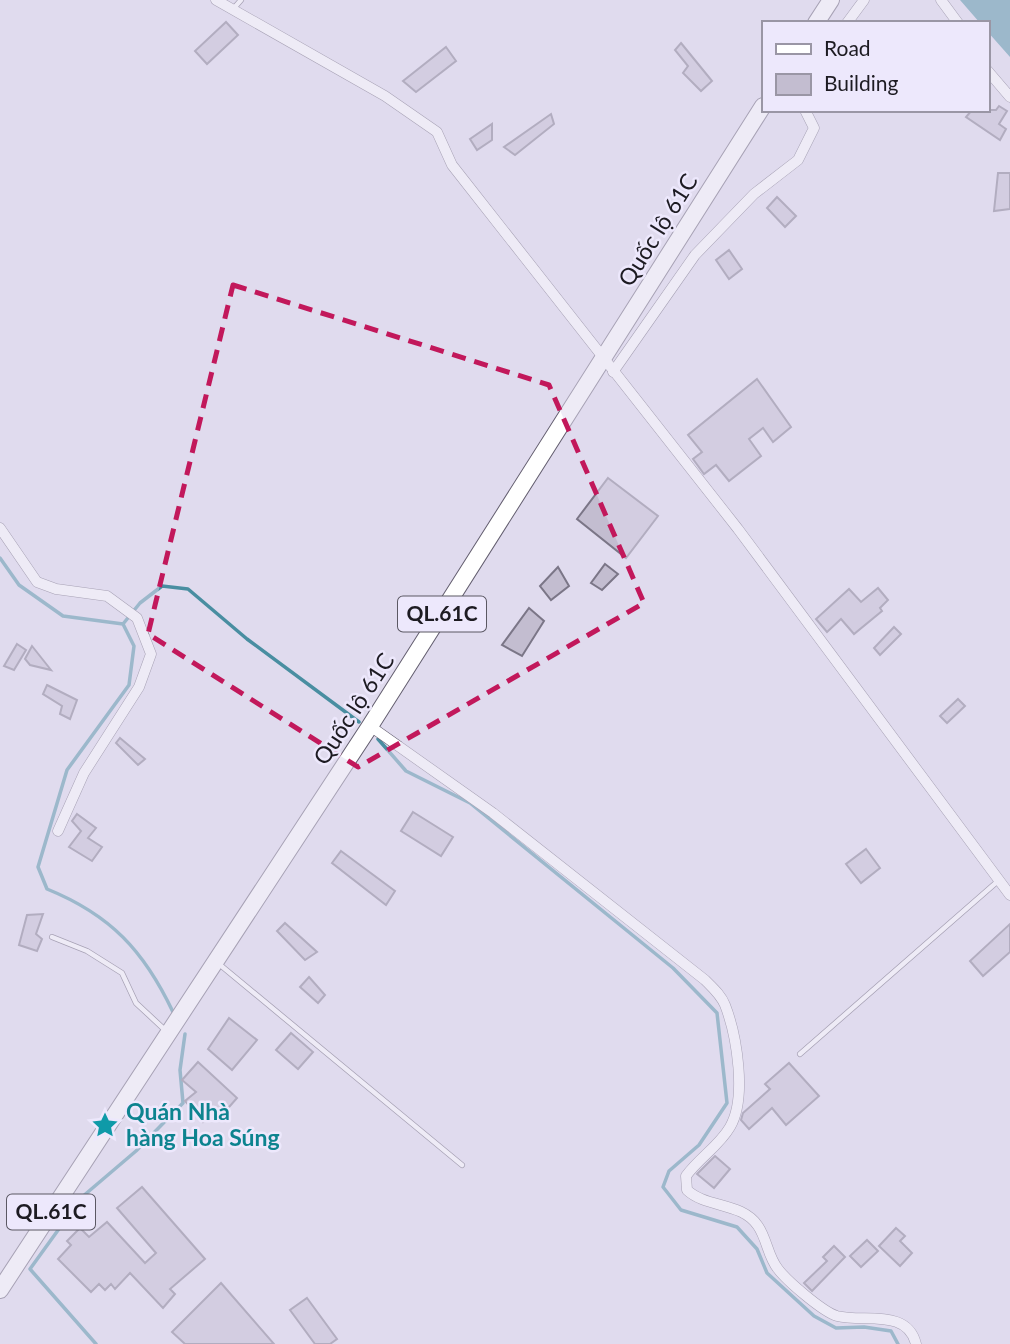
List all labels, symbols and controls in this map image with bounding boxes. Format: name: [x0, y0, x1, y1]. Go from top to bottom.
legend: [762, 21, 989, 112]
text: Road: [824, 35, 871, 60]
text: Building: [824, 70, 899, 95]
street label: Quốc lộ 61C: [612, 168, 703, 291]
road number: QL.61C: [398, 596, 486, 632]
street label: Quốc lộ 61C: [307, 647, 400, 769]
place label: Quán Nhà hàng Hoa Súng: [126, 1097, 280, 1151]
place icon: Quán Nhà hàng Hoa Súng: [90, 1110, 120, 1140]
road number: QL.61C: [7, 1194, 95, 1230]

